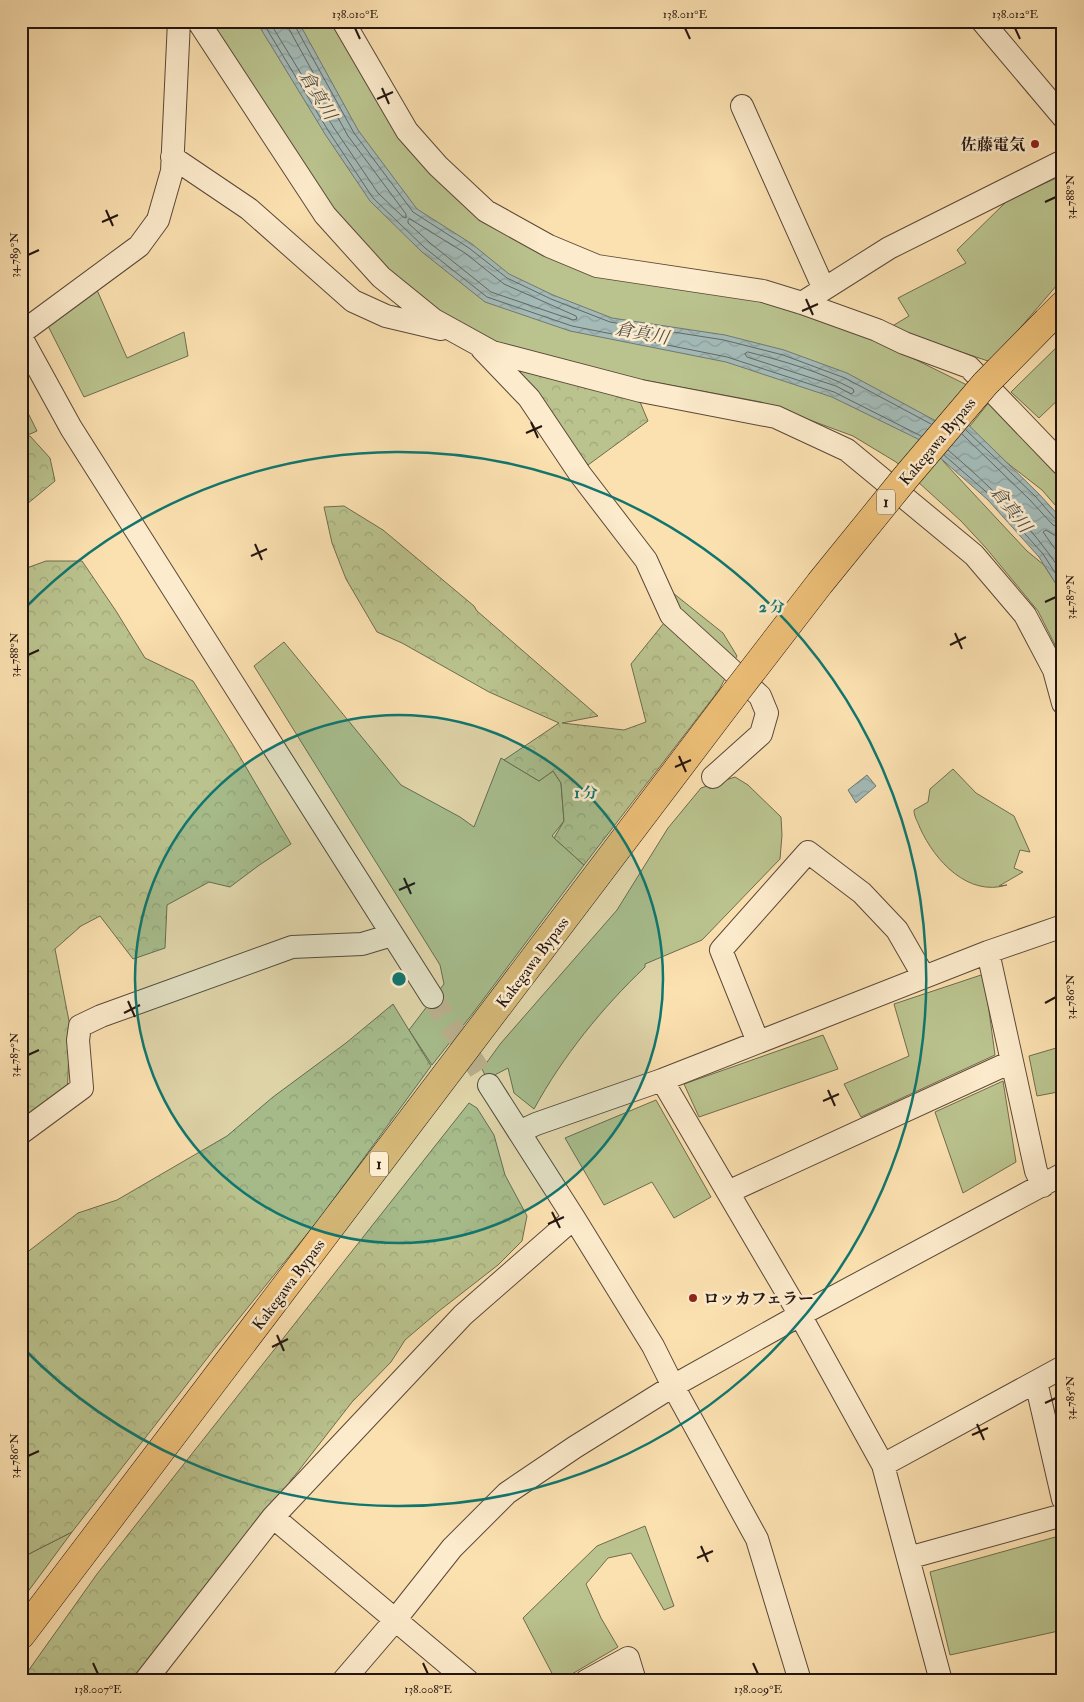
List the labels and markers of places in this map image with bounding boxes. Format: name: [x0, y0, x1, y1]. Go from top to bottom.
place label: 佐藤電気: [961, 135, 1025, 155]
marker: 佐藤電気: [1029, 138, 1041, 150]
centre of rings: [390, 970, 408, 988]
place label: ロッカフェラー: [703, 1289, 814, 1309]
marker: ロッカフェラー: [687, 1292, 699, 1304]

